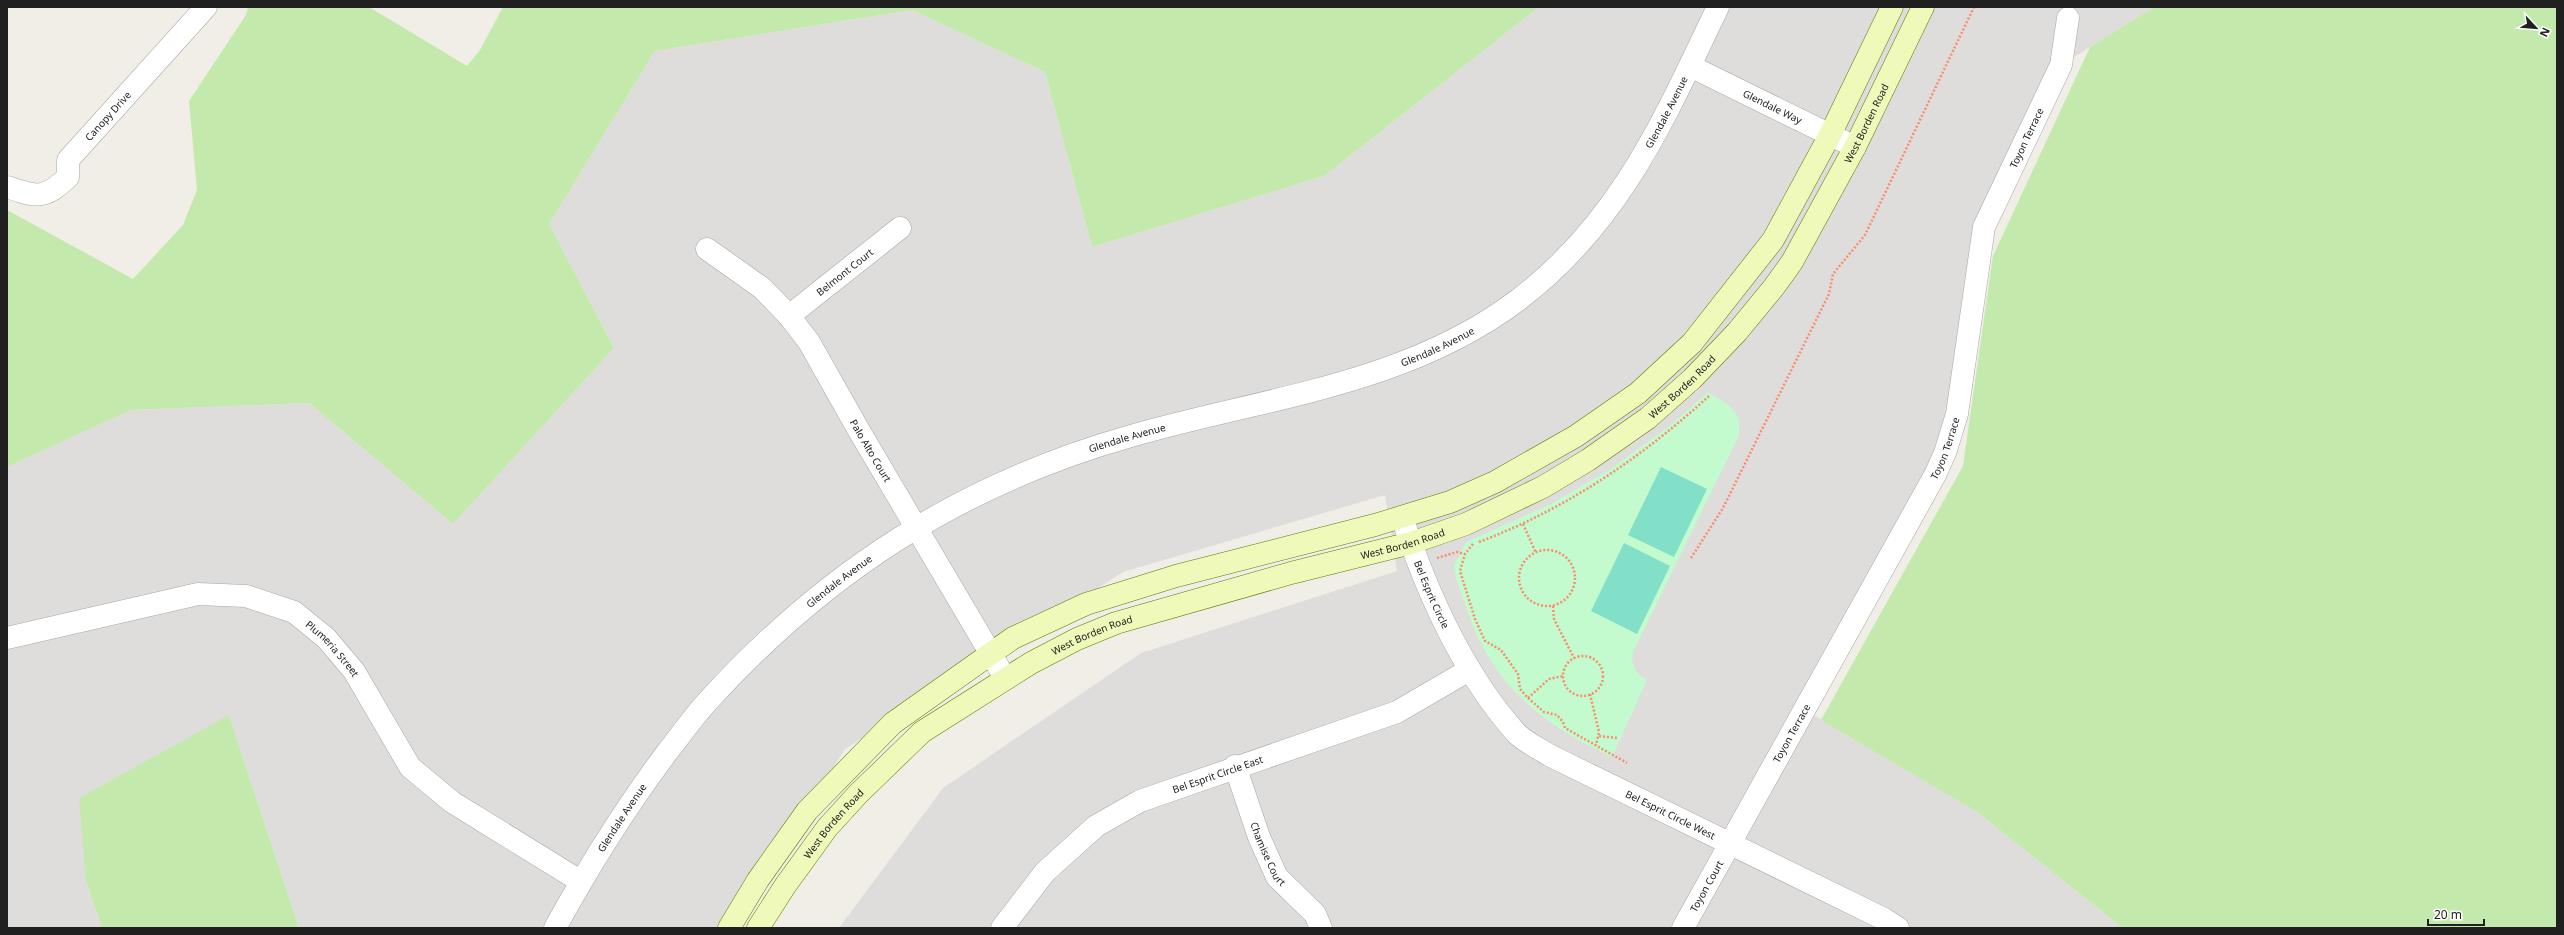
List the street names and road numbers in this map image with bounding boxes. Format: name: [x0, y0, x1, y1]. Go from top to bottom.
street label: Glendale Avenue: [1642, 73, 1691, 151]
street label: West Borden Road: [1841, 81, 1892, 166]
street label: Glendale Way: [1741, 86, 1805, 127]
street label: Canopy Drive: [82, 88, 134, 144]
street label: Toyon Terrace: [2006, 105, 2047, 170]
street label: Belmont Court: [813, 245, 876, 299]
street label: Glendale Avenue: [1399, 323, 1477, 370]
street label: West Borden Road: [1645, 352, 1718, 421]
street label: Toyon Terrace: [1927, 415, 1963, 482]
street label: Palo Alto Court: [847, 417, 895, 485]
street label: Glendale Avenue: [1087, 420, 1167, 456]
street label: West Borden Road: [1359, 525, 1446, 562]
street label: Glendale Avenue: [803, 551, 875, 611]
street label: Bel Esprit Circle: [1411, 558, 1453, 631]
street label: West Borden Road: [1049, 612, 1134, 658]
street label: Plumeria Street: [303, 617, 363, 679]
street label: Toyon Terrace: [1769, 701, 1814, 765]
street label: Bel Esprit Circle East: [1170, 752, 1265, 796]
street label: Glendale Avenue: [594, 780, 650, 855]
street label: West Borden Road: [800, 786, 866, 861]
street label: Bel Esprit Circle West: [1623, 787, 1718, 843]
street label: Chamise Court: [1247, 820, 1289, 889]
street label: Toyon Court: [1686, 857, 1727, 914]

